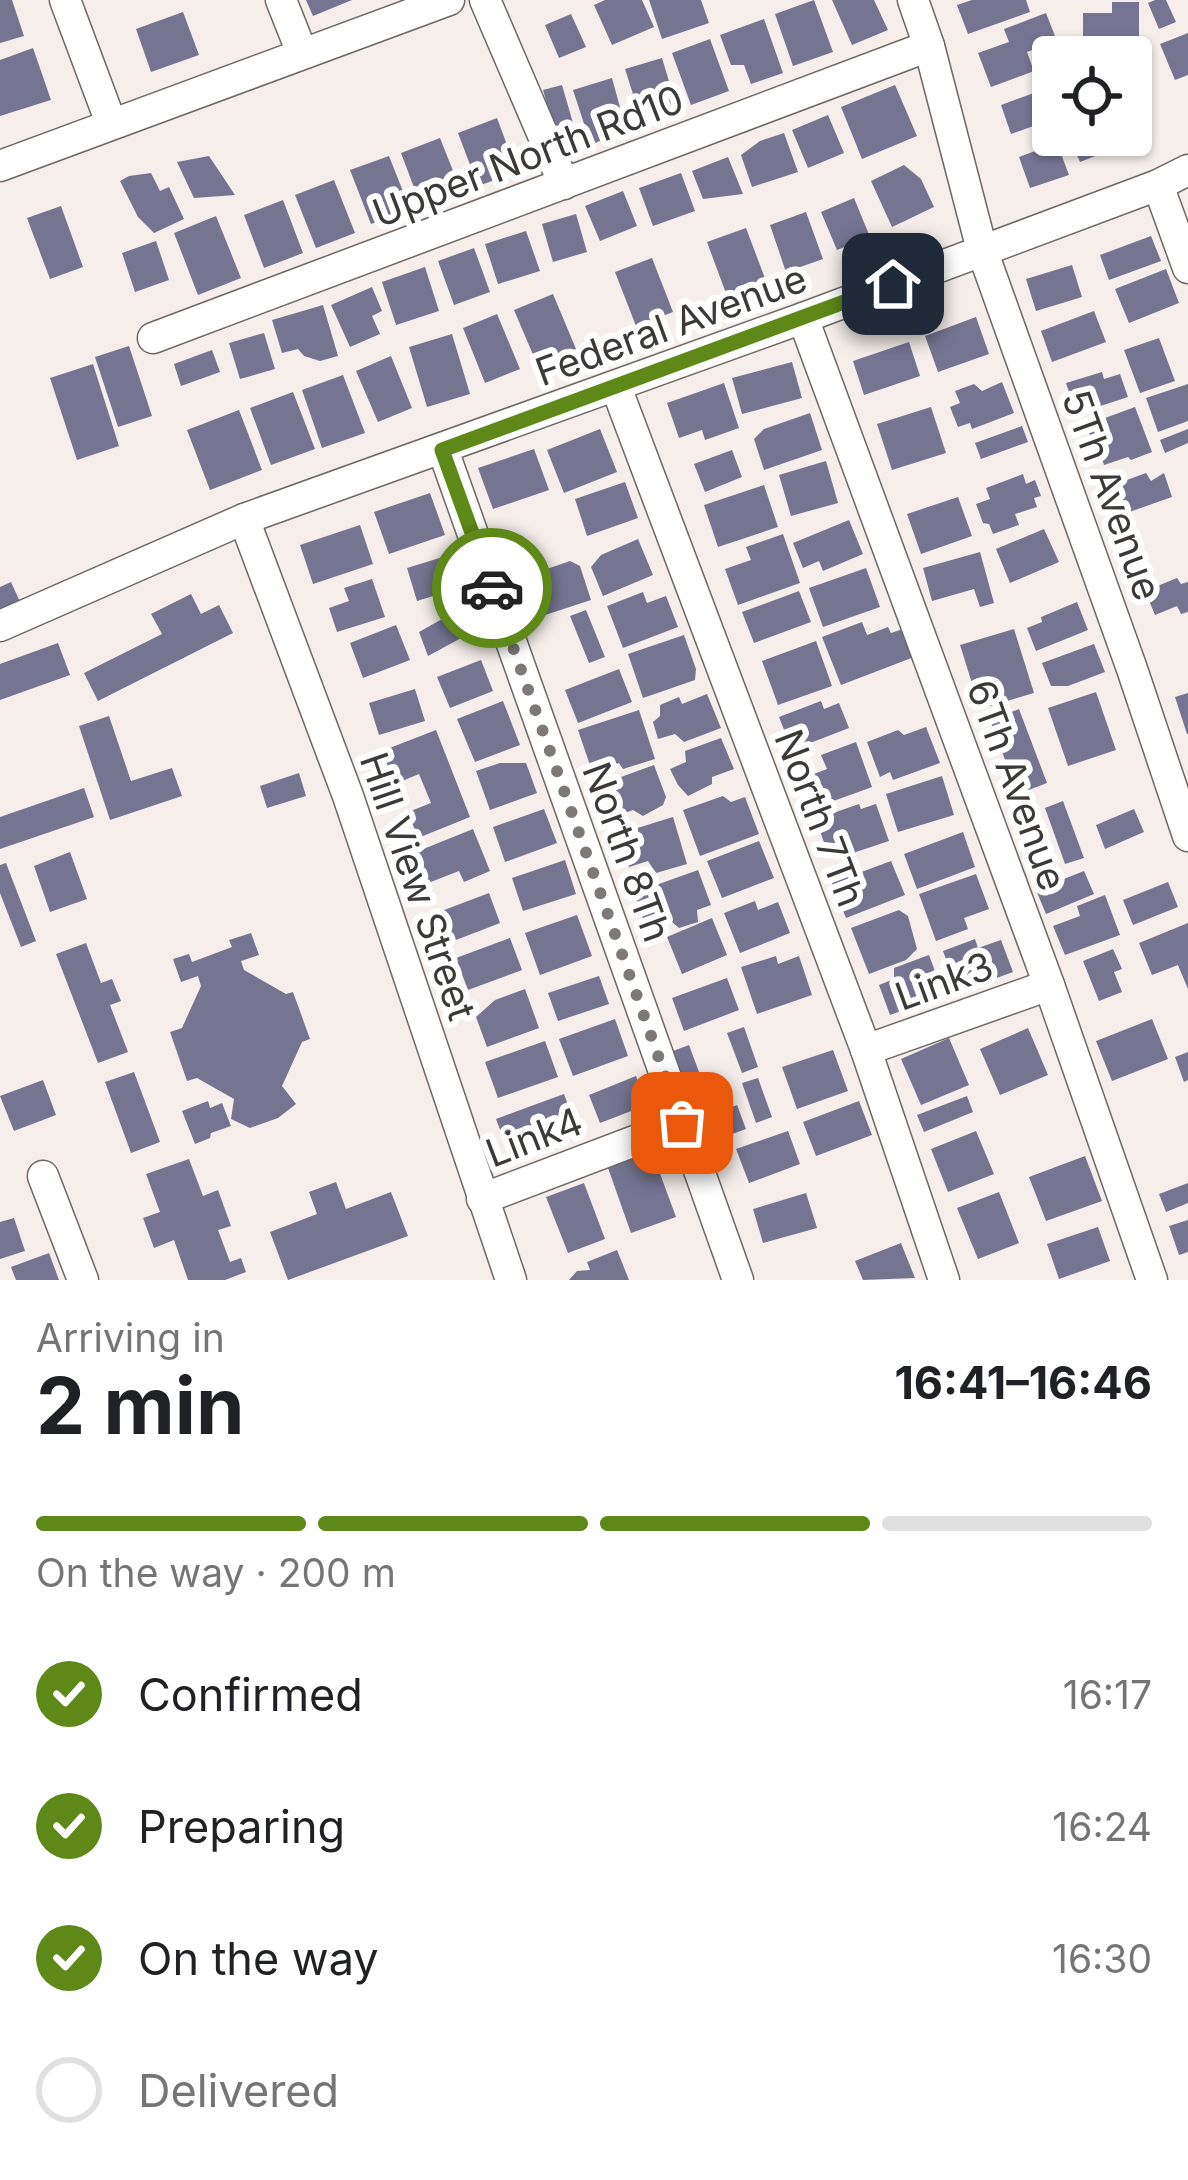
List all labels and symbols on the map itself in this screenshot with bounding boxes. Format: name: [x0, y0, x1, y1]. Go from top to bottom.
street label: Upper North Rd10: [366, 75, 690, 236]
pin: [842, 233, 944, 335]
street label: Federal Avenue: [529, 254, 813, 395]
street label: 5Th Avenue: [1053, 383, 1172, 606]
courier: [432, 528, 552, 648]
street label: 6Th Avenue: [958, 673, 1077, 896]
street label: North 7Th: [765, 723, 876, 913]
street label: Hill View Street: [351, 746, 486, 1026]
street label: North 8Th: [573, 756, 682, 948]
street label: Link3: [889, 941, 999, 1020]
pin: [631, 1072, 733, 1174]
street label: Link4: [479, 1097, 589, 1176]

